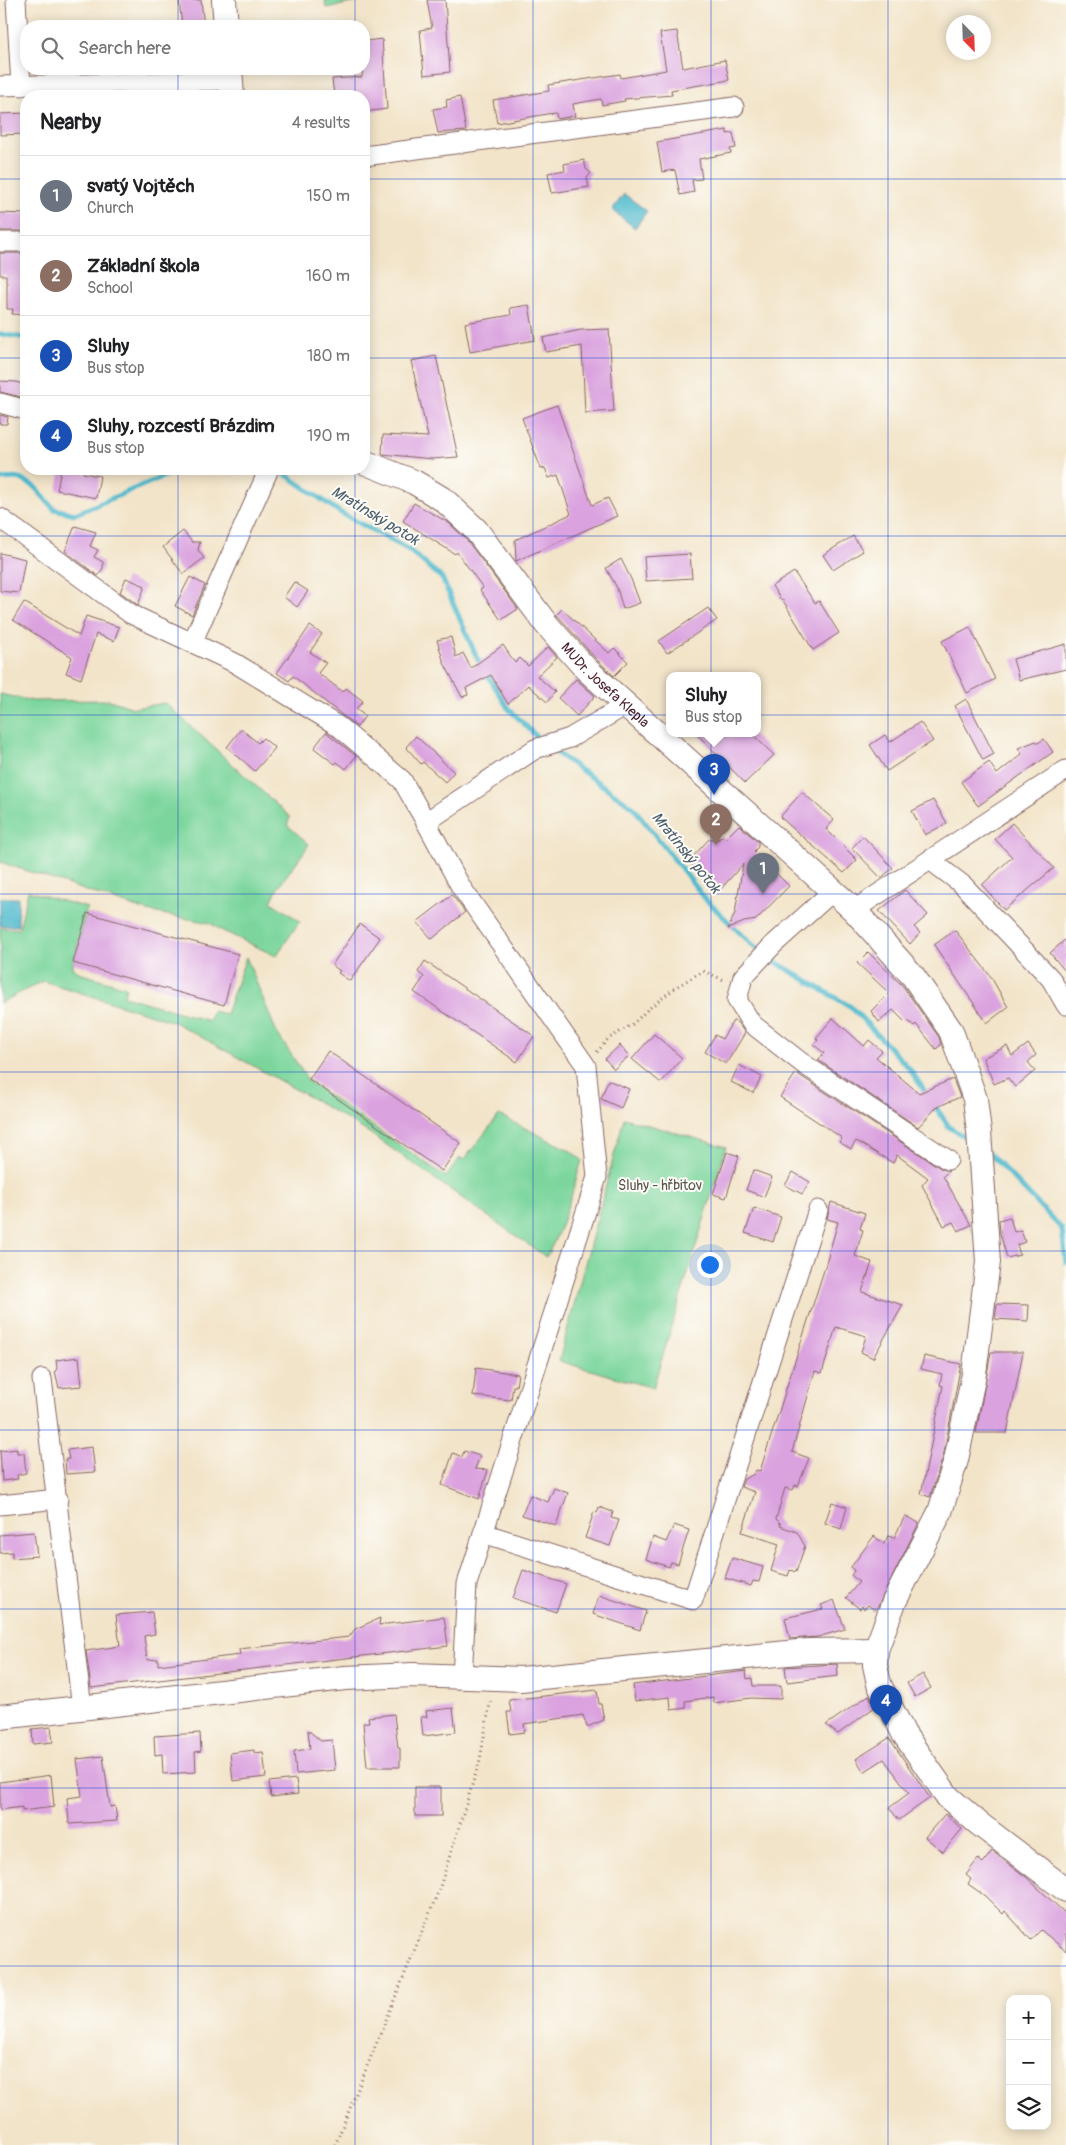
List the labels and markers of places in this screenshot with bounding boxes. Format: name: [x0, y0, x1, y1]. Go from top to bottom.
pin: 3: [698, 754, 730, 795]
pin: 2: [700, 804, 732, 845]
pin: 1: [747, 853, 779, 894]
pin: 4: [870, 1685, 902, 1726]

